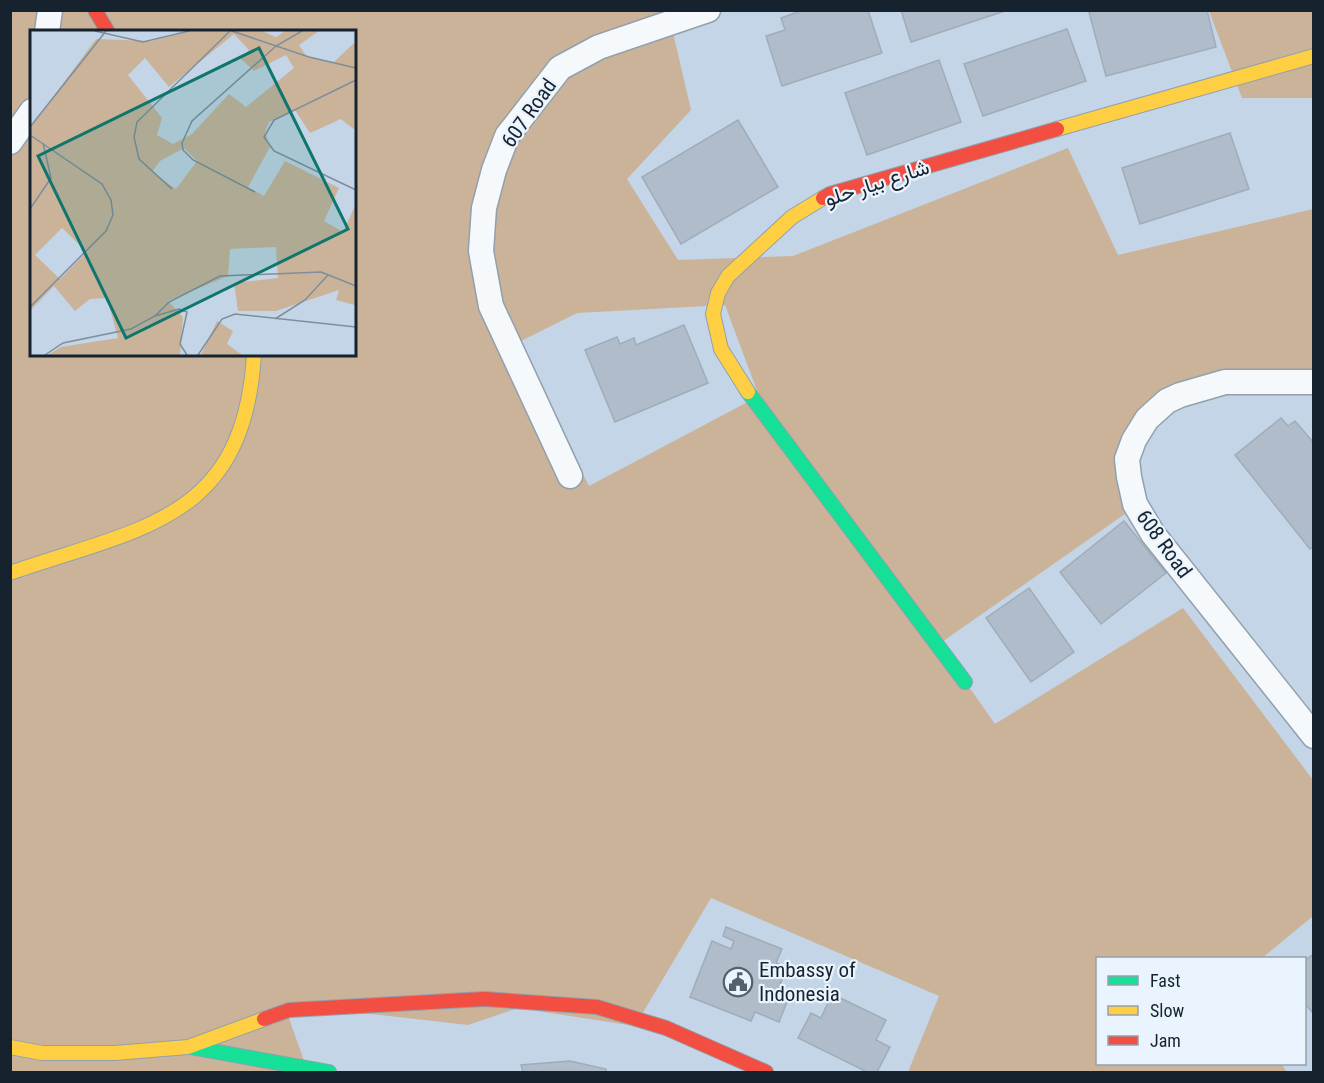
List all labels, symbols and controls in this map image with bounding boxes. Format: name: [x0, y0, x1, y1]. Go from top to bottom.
inset map: [30, 30, 356, 356]
street label: 607 Road: [497, 74, 561, 152]
street label: شارع بيار حلو: [822, 155, 933, 213]
street label: 608 Road: [1131, 505, 1197, 583]
legend: [1096, 957, 1306, 1065]
place label: Embassy of Indonesia: [759, 958, 856, 1006]
public building icon: Embassy of Indonesia: [722, 966, 754, 998]
text: Fast: [1150, 970, 1181, 991]
text: Slow: [1150, 1000, 1185, 1021]
text: Jam: [1150, 1030, 1181, 1051]

